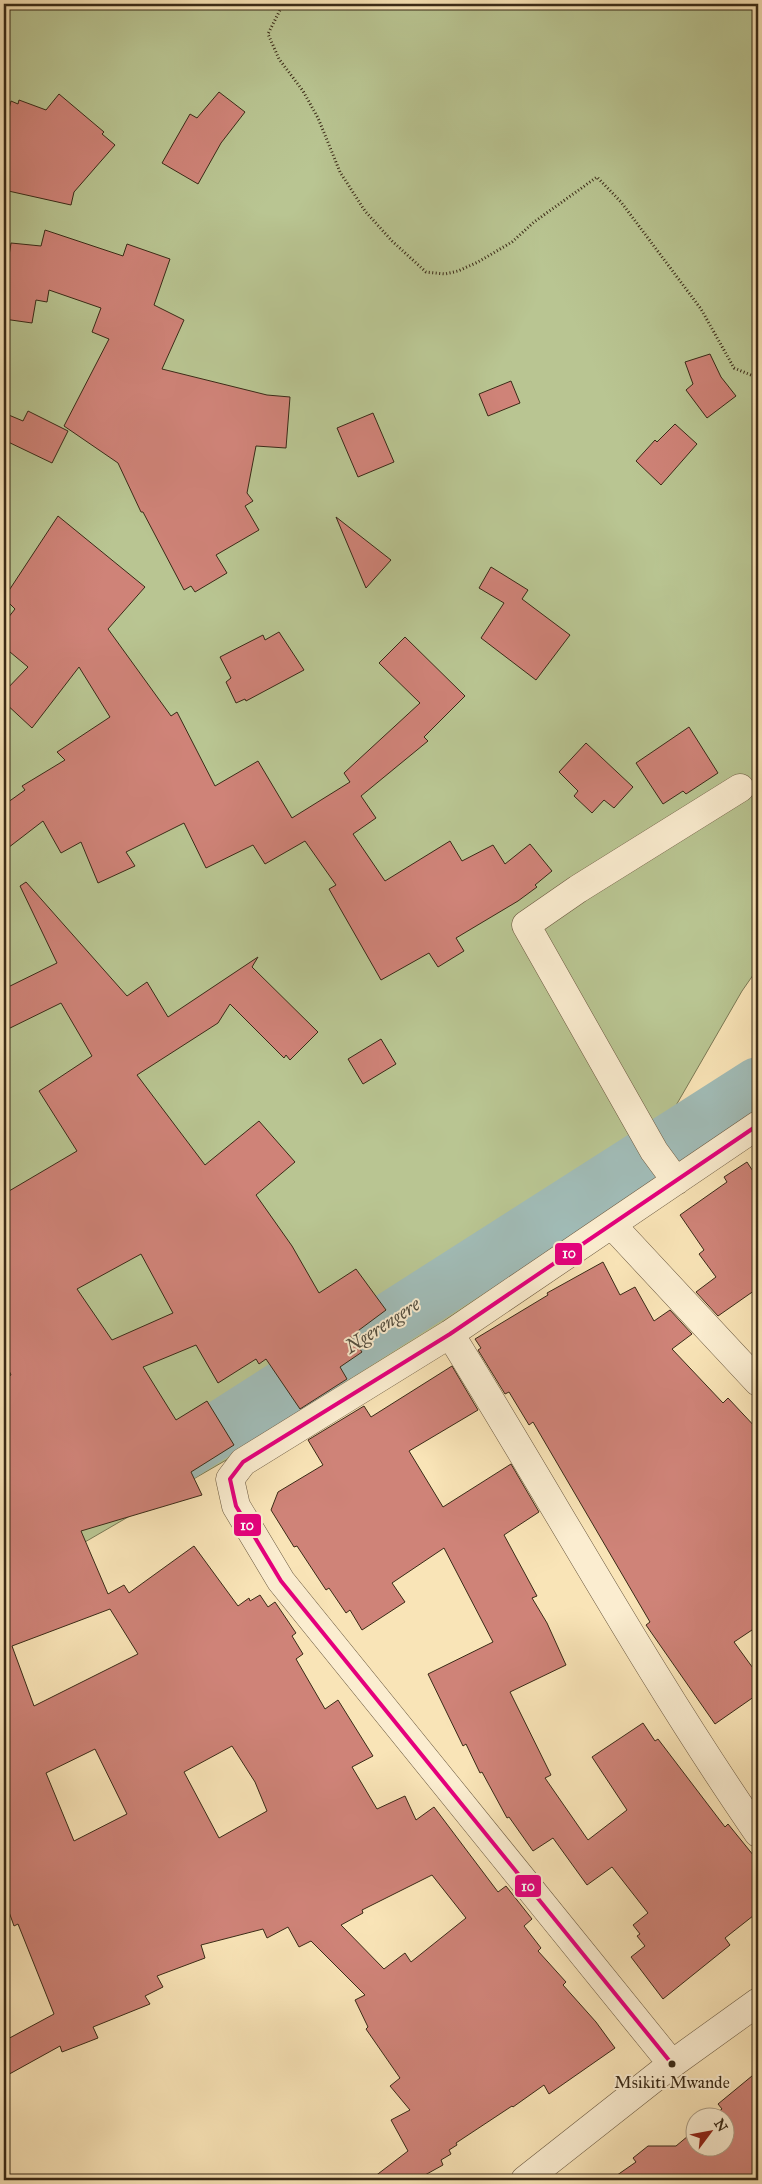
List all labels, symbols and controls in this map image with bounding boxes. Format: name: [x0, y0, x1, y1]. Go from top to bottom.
line badge: 10: [554, 1242, 583, 1266]
text: 10: [562, 1245, 576, 1262]
water label: Ngerengere: [340, 1292, 425, 1359]
line badge: 10: [233, 1513, 262, 1537]
text: 10: [240, 1517, 254, 1534]
line badge: 10: [514, 1874, 542, 1898]
text: 10: [521, 1878, 535, 1895]
marker: Msikiti Mwande: [667, 2059, 677, 2069]
place label: Msikiti Mwande: [614, 2072, 730, 2093]
north arrow: [684, 2106, 734, 2156]
text: N: [710, 2116, 731, 2135]

